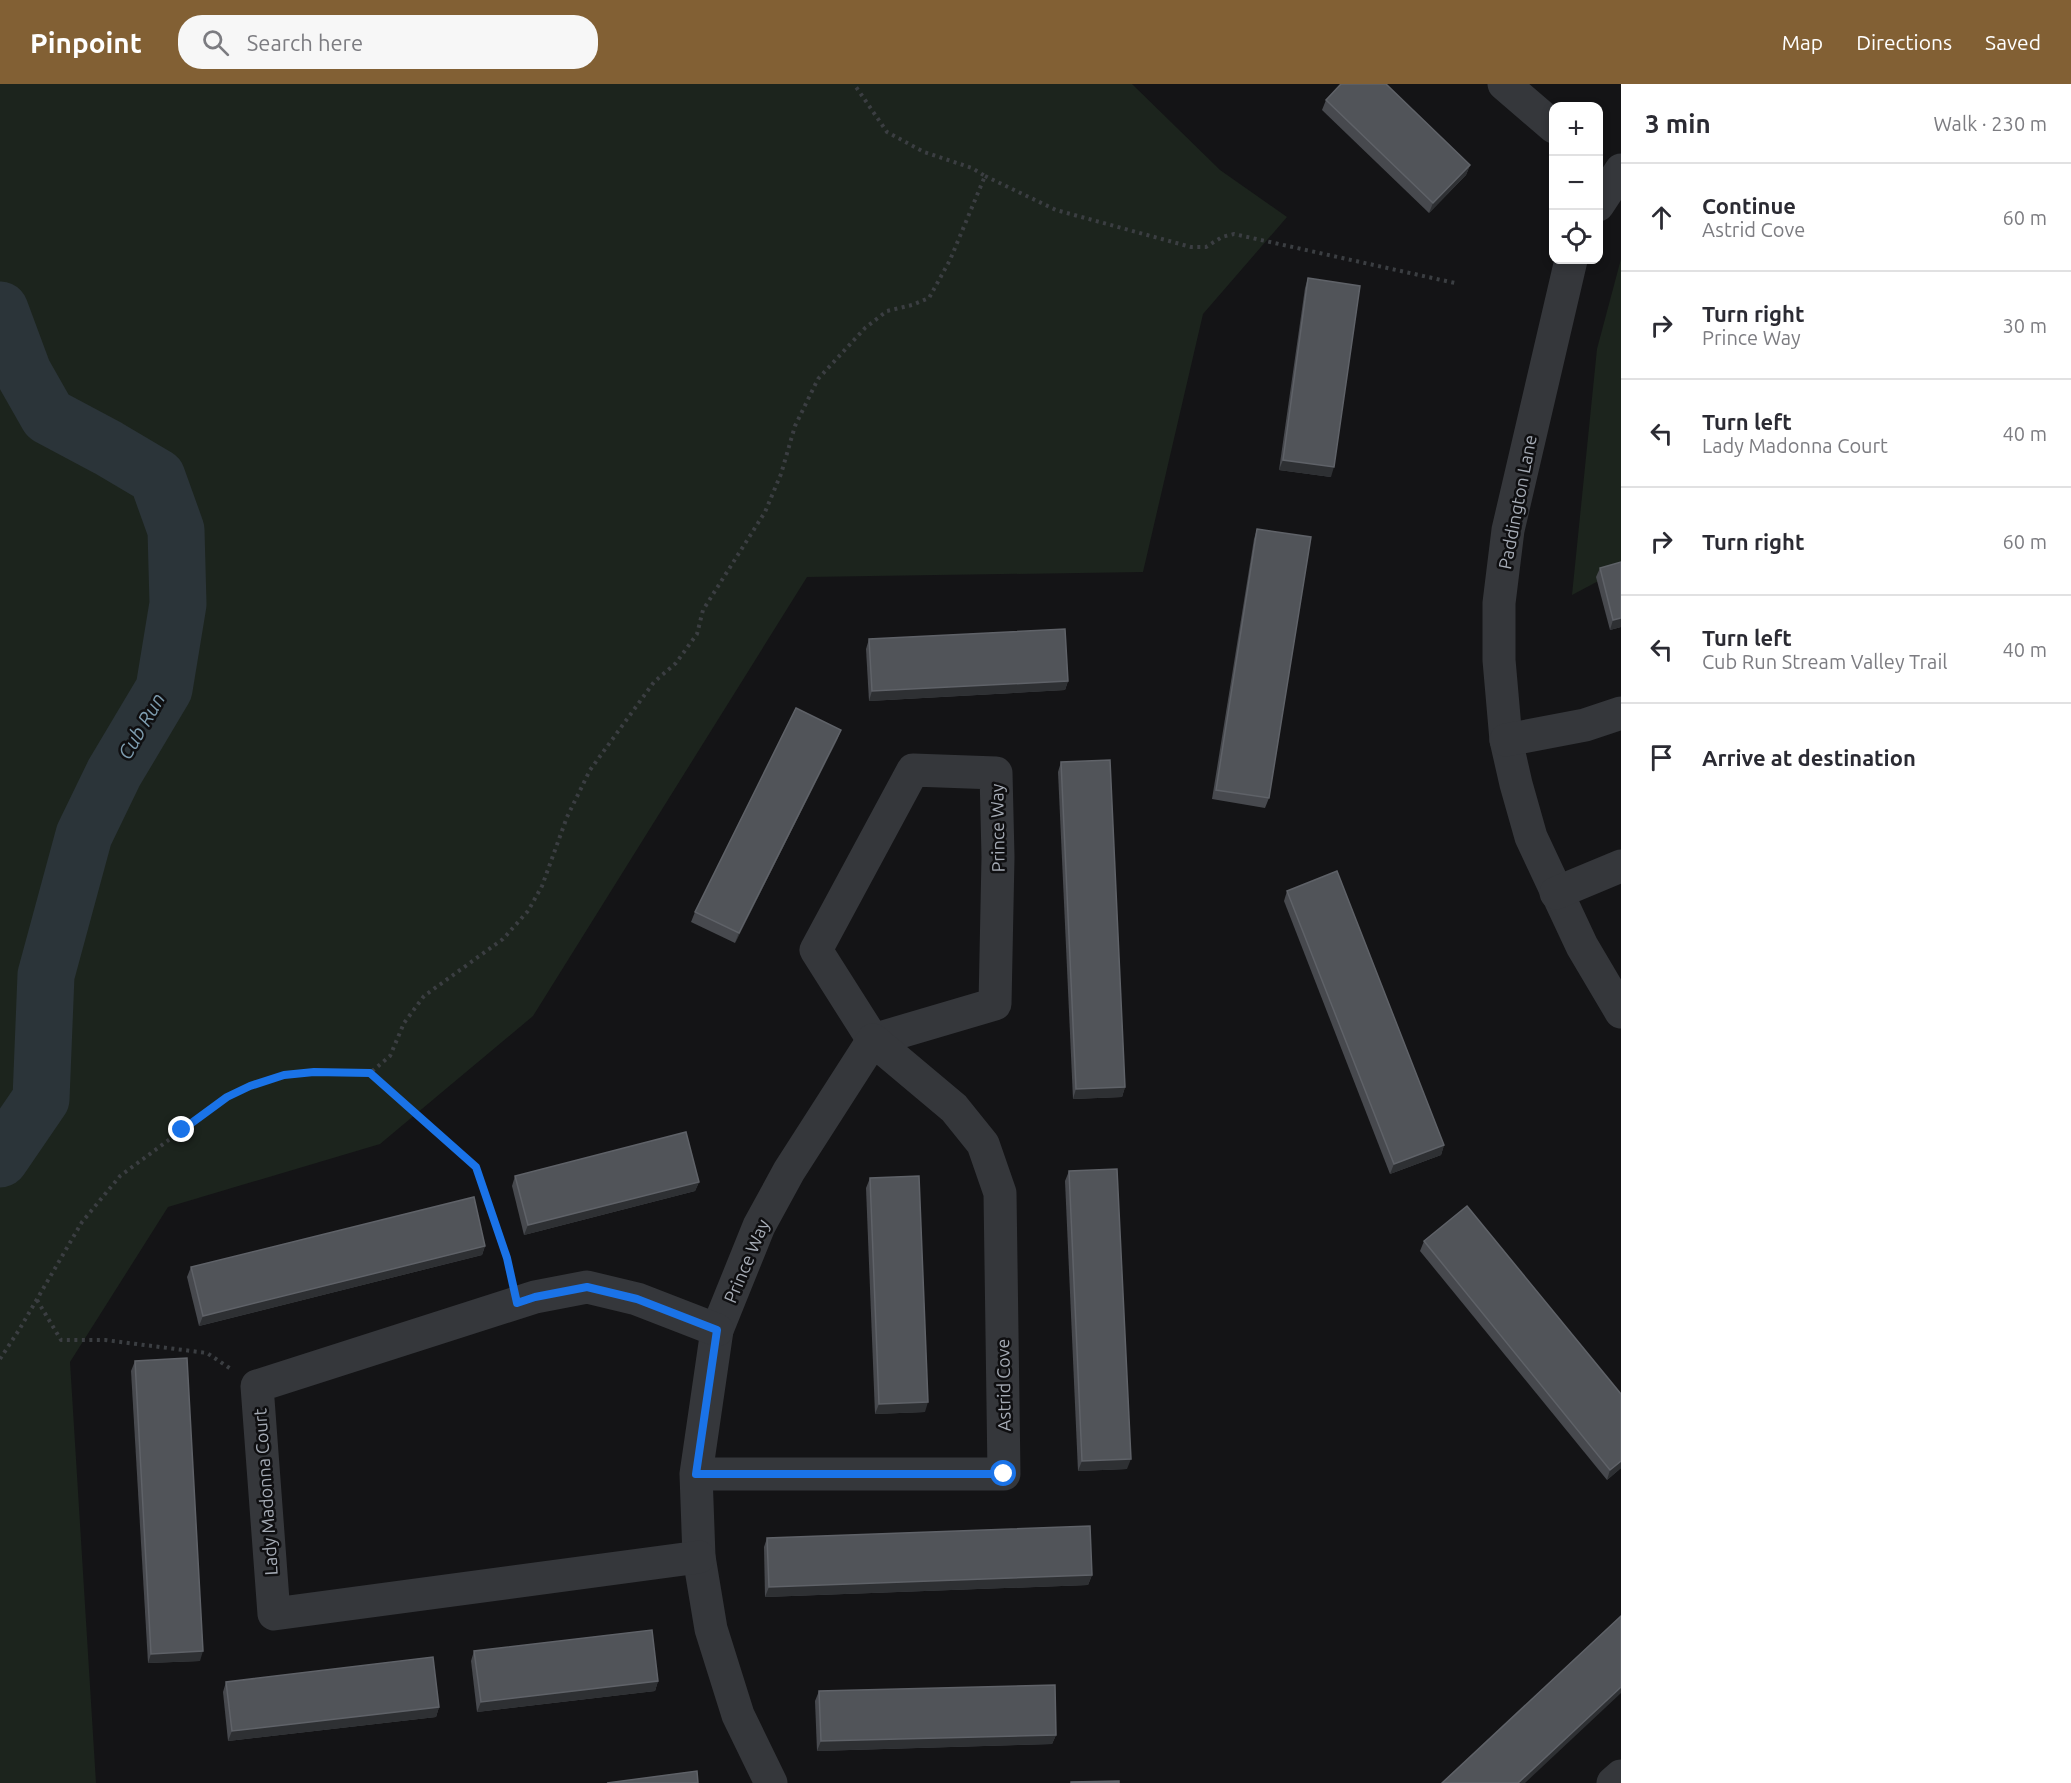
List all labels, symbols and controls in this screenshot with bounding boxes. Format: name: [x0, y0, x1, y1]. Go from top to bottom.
search box: [178, 15, 598, 69]
icon: search: [199, 26, 232, 59]
text: Pinpoint: [30, 27, 142, 58]
text: Search here: [247, 30, 363, 55]
text: Map: [1782, 30, 1823, 54]
text: Directions: [1856, 30, 1952, 54]
text: Saved: [1985, 30, 2041, 54]
map controls: [1549, 102, 1603, 264]
button: +: [1549, 102, 1603, 156]
text: 3 min: [1645, 109, 1711, 138]
text: Walk · 230 m: [1934, 112, 2047, 135]
button: −: [1549, 156, 1603, 210]
text: Continue: [1702, 193, 1796, 218]
icon: ahead: [1645, 201, 1678, 234]
text: 60 m: [2003, 206, 2047, 229]
button: locate: [1549, 210, 1603, 264]
text: Astrid Cove: [1702, 218, 1805, 241]
text: Turn right: [1702, 301, 1804, 326]
icon: right: [1645, 309, 1678, 342]
text: 30 m: [2003, 314, 2047, 337]
text: Prince Way: [1702, 326, 1801, 349]
text: Turn left: [1702, 409, 1792, 434]
icon: left: [1645, 417, 1678, 450]
text: 40 m: [2003, 422, 2047, 445]
street label: Paddington Lane: [1494, 433, 1540, 571]
text: Lady Madonna Court: [1702, 434, 1888, 457]
icon: right: [1645, 525, 1678, 558]
text: Turn right: [1702, 529, 1804, 554]
text: 60 m: [2003, 530, 2047, 553]
text: Turn left: [1702, 625, 1792, 650]
icon: left: [1645, 633, 1678, 666]
text: 40 m: [2003, 638, 2047, 661]
text: Cub Run Stream Valley Trail: [1702, 650, 1947, 673]
water label: Cub Run: [113, 689, 169, 763]
icon: arrive: [1645, 741, 1678, 774]
text: Arrive at destination: [1702, 745, 1916, 770]
street label: Prince Way: [986, 783, 1008, 873]
route end: [168, 1116, 194, 1142]
street label: Prince Way: [719, 1216, 773, 1306]
street label: Astrid Cove: [992, 1338, 1014, 1432]
street label: Lady Madonna Court: [249, 1408, 281, 1576]
route start: [990, 1460, 1016, 1486]

